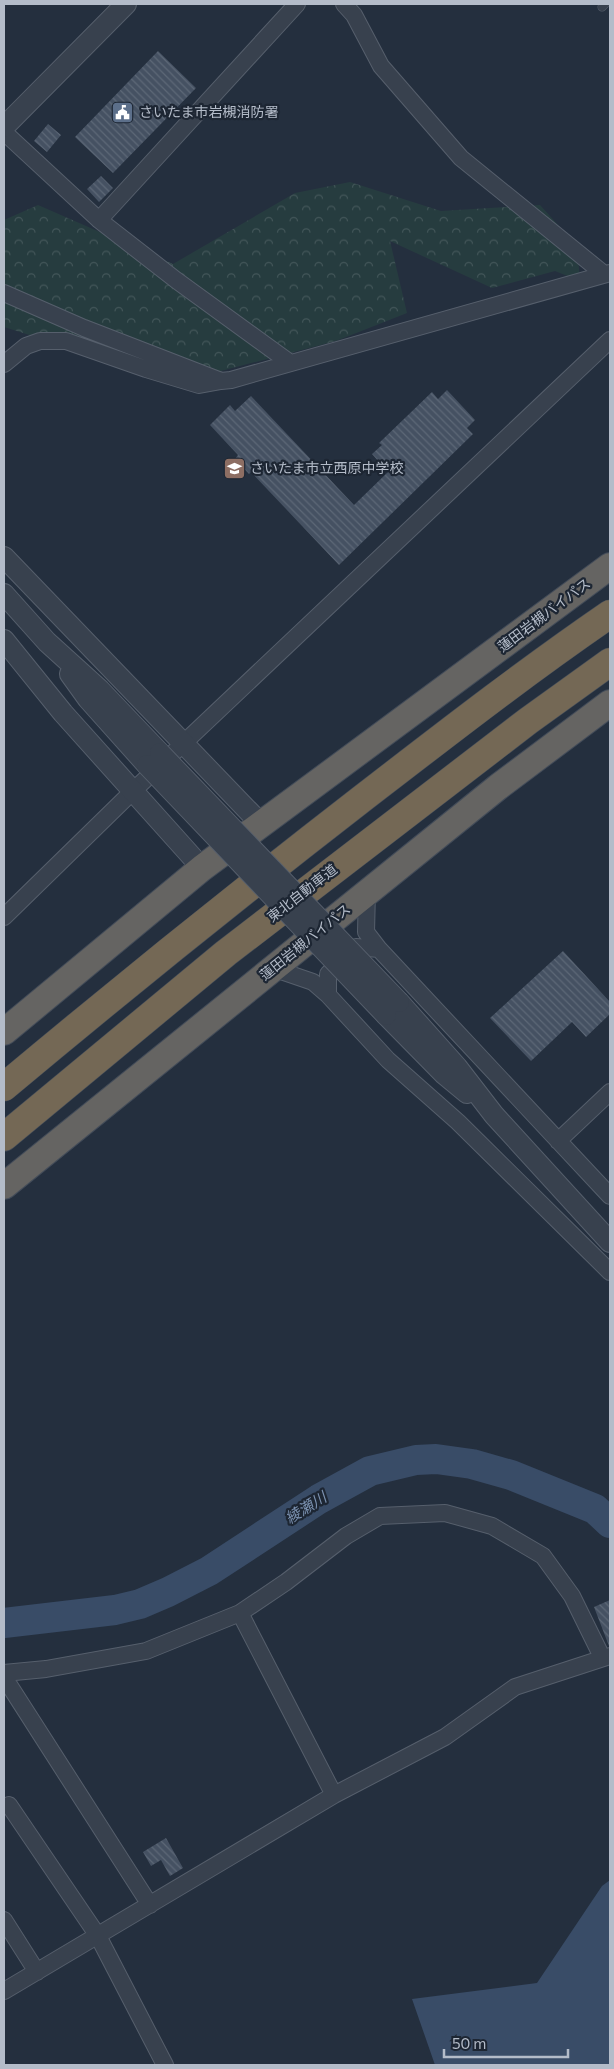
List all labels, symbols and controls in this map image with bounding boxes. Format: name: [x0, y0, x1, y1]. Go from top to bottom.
public building icon: さいたま市岩槻消防署: [111, 100, 135, 124]
place label: さいたま市岩槻消防署: [139, 103, 279, 120]
school or university icon: さいたま市立西原中学校: [222, 456, 246, 480]
place label: さいたま市立西原中学校: [250, 459, 404, 476]
street label: 蓮田岩槻バイパス: [494, 574, 593, 655]
street label: 東北自動車道: [263, 860, 340, 925]
street label: 蓮田岩槻バイパス: [256, 900, 353, 983]
water label: 綾瀬川: [282, 1487, 331, 1527]
scale bar: [444, 2026, 568, 2058]
text: 50 m: [452, 2034, 486, 2052]

